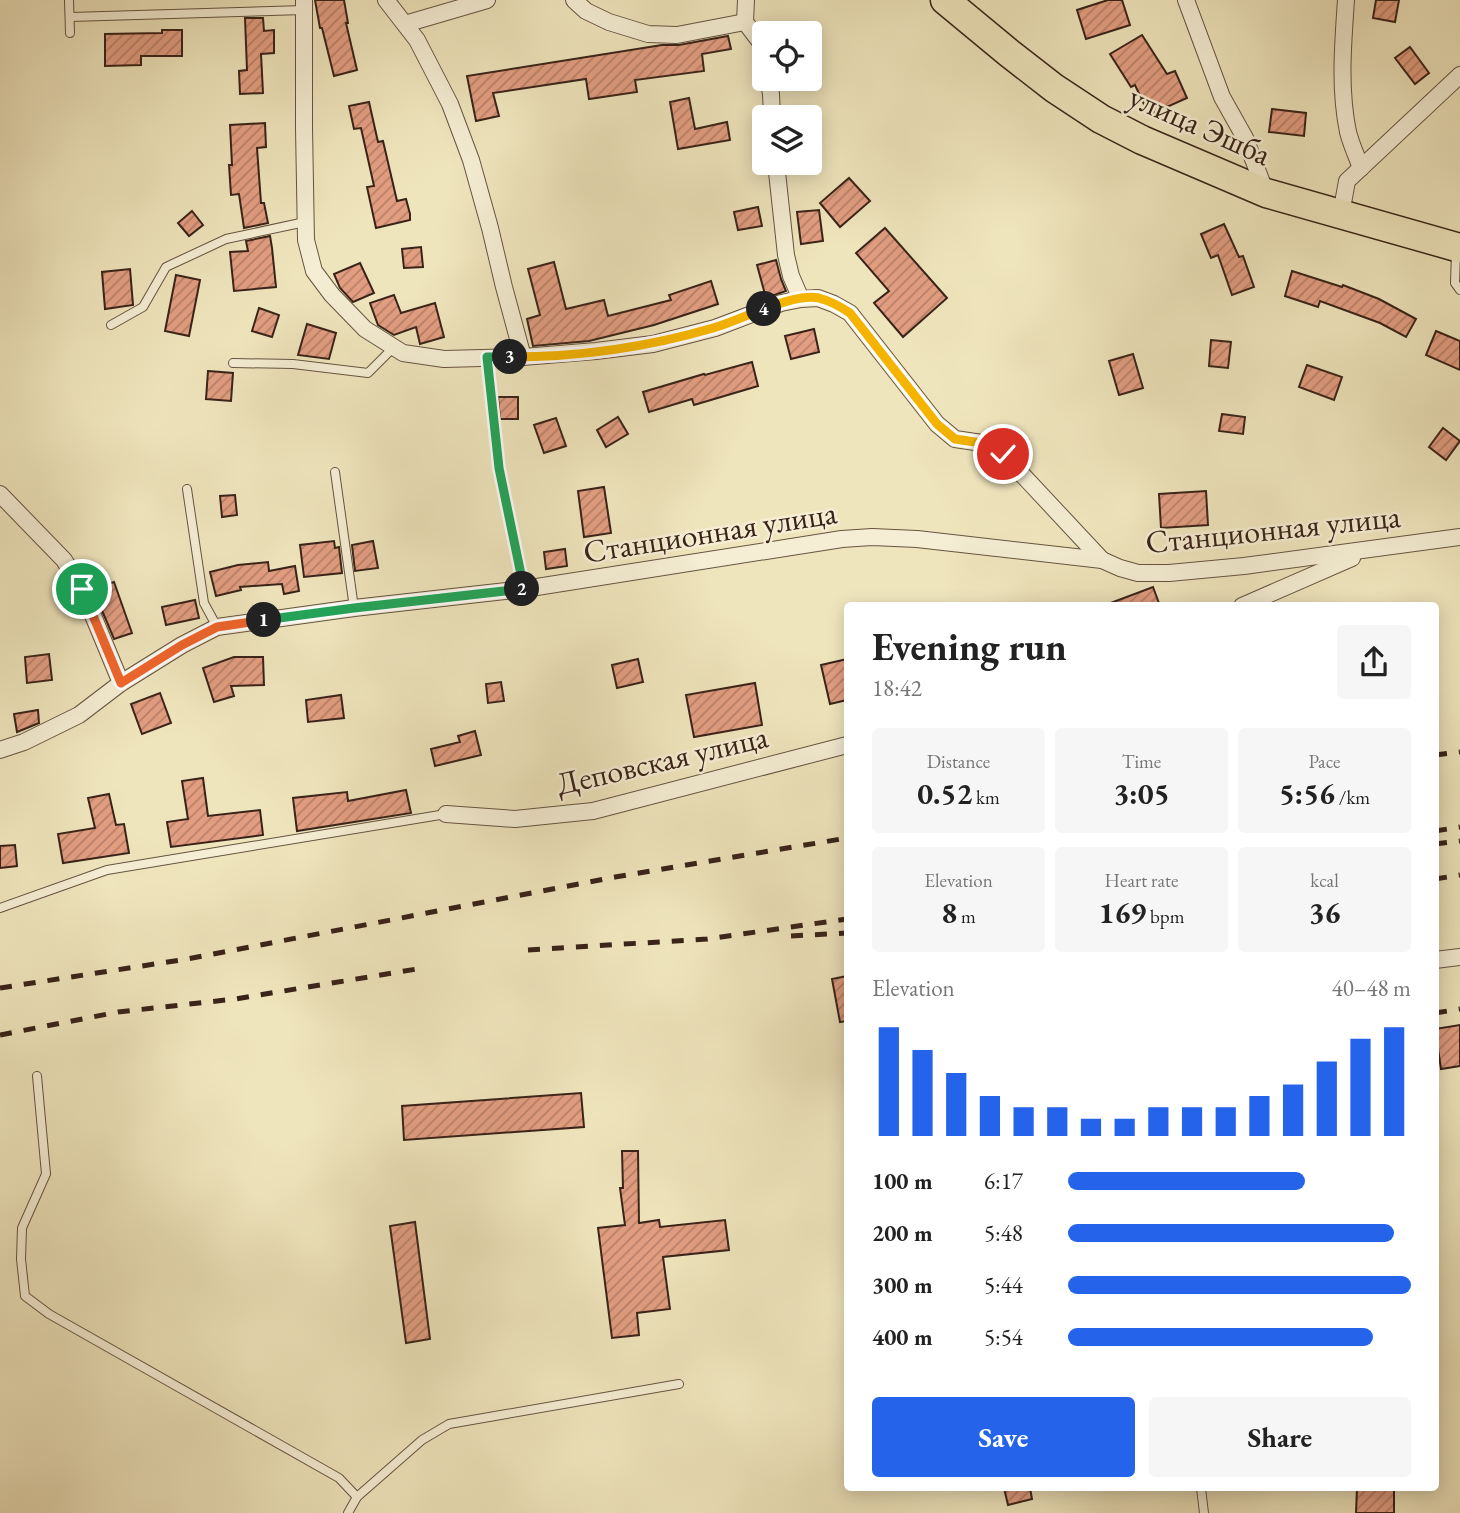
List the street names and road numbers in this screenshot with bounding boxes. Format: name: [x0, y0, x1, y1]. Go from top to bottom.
street label: улица Эшба: [1122, 75, 1278, 175]
street label: Станционная улица: [580, 491, 840, 573]
street label: Станционная улица: [1143, 495, 1403, 563]
street label: Деповская улица: [552, 715, 772, 805]

